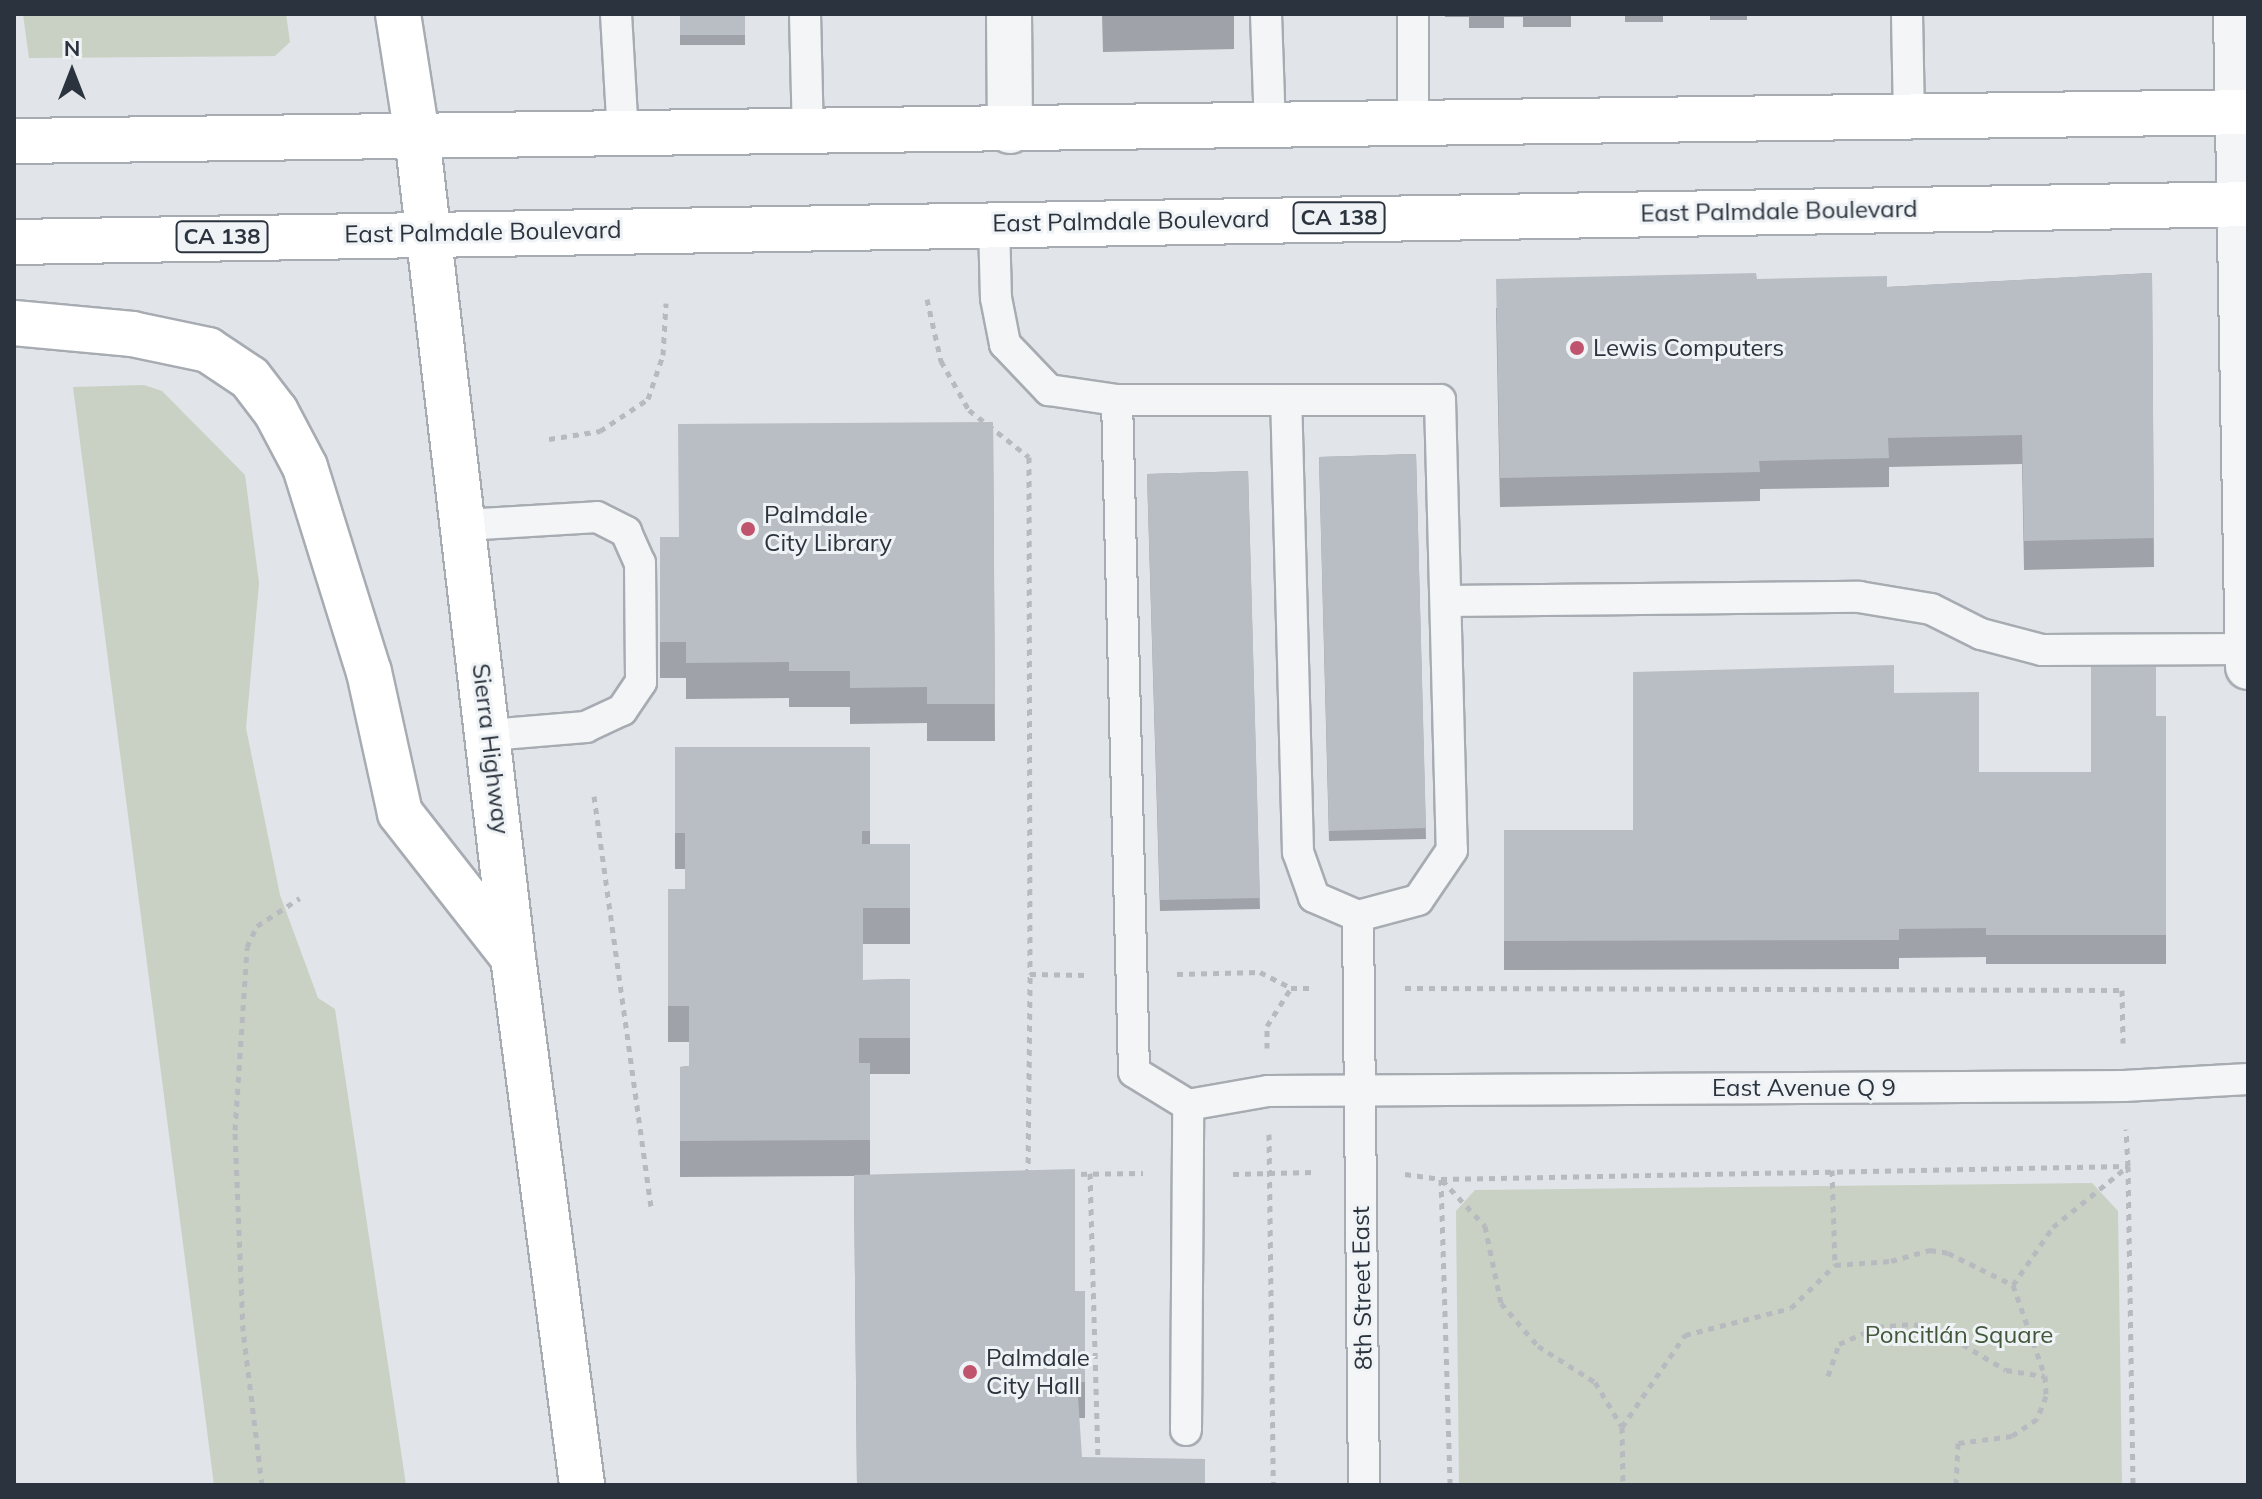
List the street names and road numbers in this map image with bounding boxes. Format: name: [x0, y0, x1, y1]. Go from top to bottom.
street label: East Palmdale Boulevard: [1640, 194, 1918, 228]
road number: CA 138: [1291, 200, 1387, 236]
street label: East Palmdale Boulevard: [992, 204, 1270, 238]
street label: East Palmdale Boulevard: [344, 215, 622, 249]
road number: CA 138: [174, 219, 270, 255]
street label: Sierra Highway: [466, 662, 516, 836]
street label: East Avenue Q 9: [1712, 1074, 1896, 1102]
street label: 8th Street East: [1346, 1206, 1378, 1370]

